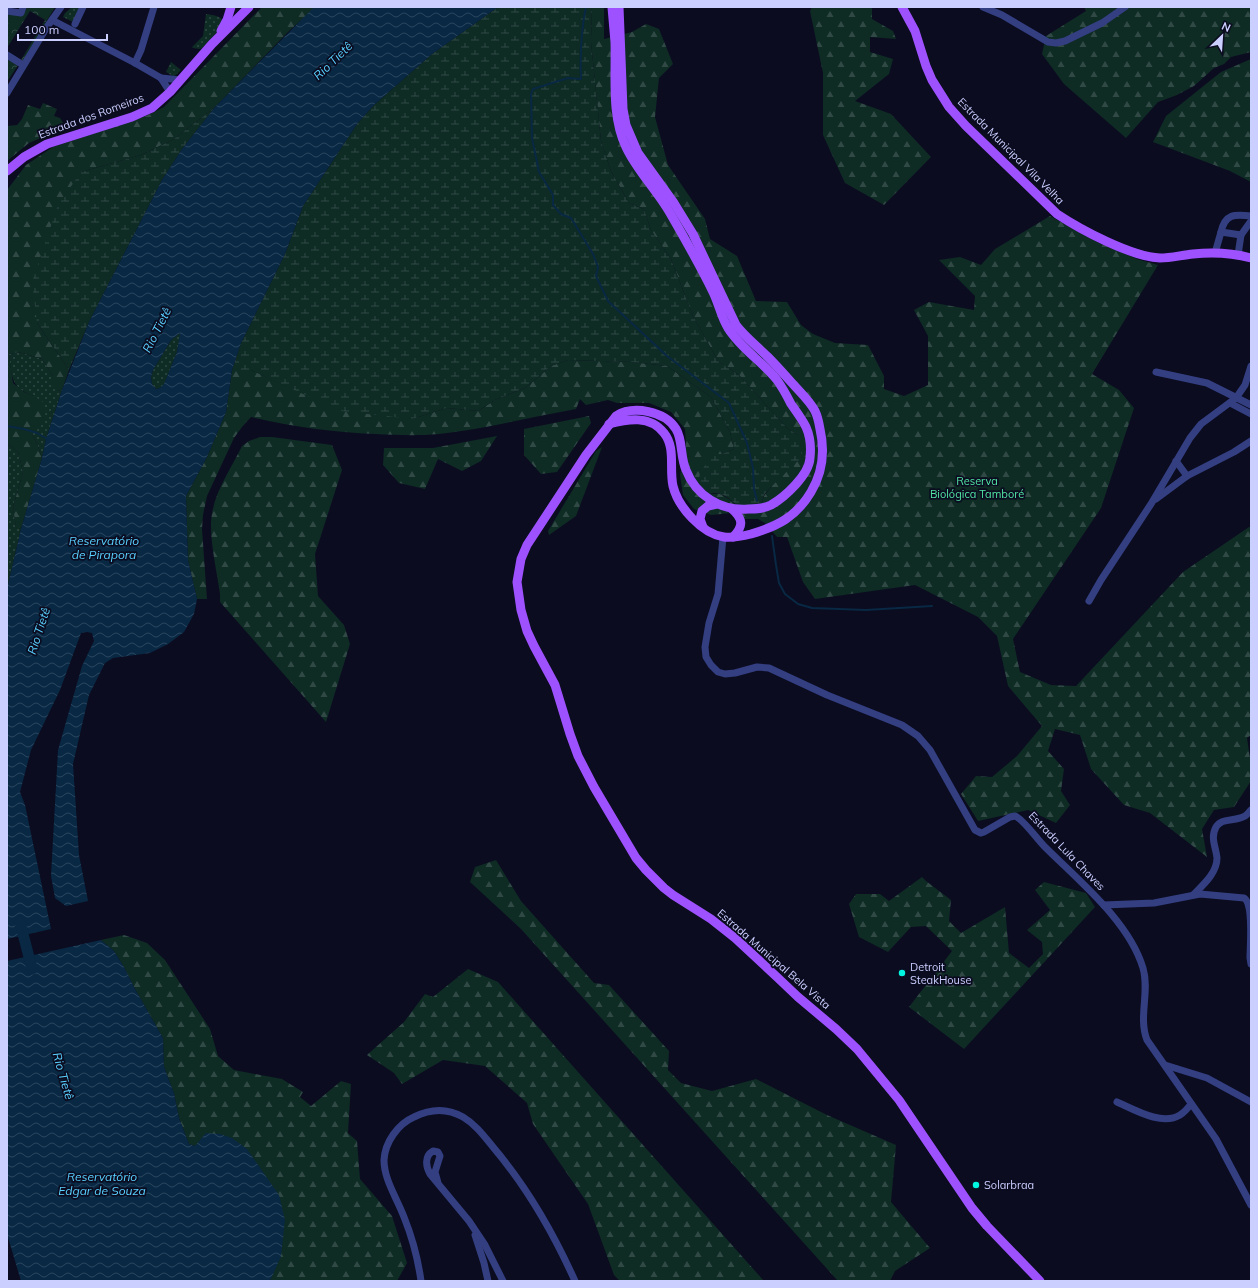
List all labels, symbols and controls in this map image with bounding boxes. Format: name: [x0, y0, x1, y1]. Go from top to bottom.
scale bar: [18, 16, 107, 42]
north arrow: [1202, 16, 1242, 56]
text: N: [1220, 19, 1233, 35]
text: 100 m: [24, 22, 59, 37]
water label: Rio Tietê: [310, 38, 356, 83]
street label: Estrada dos Romeiros: [36, 90, 146, 142]
street label: Estrada Municipal Vila Velha: [955, 95, 1067, 207]
water label: Rio Tietê: [139, 304, 174, 355]
park label: Reserva Biológica Tamboré: [930, 474, 1024, 501]
water label: Reservatório de Pirapora: [69, 533, 139, 562]
water label: Rio Tietê: [24, 605, 53, 656]
street label: Estrada Lula Chaves: [1026, 809, 1108, 893]
street label: Estrada Municipal Bela Vista: [714, 906, 834, 1012]
place label: Detroit SteakHouse: [910, 960, 971, 987]
marker: Detroit SteakHouse: [897, 968, 907, 978]
water label: Rio Tietê: [50, 1051, 77, 1102]
water label: Reservatório Edgar de Souza: [58, 1169, 146, 1198]
place label: Solarbraa: [984, 1178, 1034, 1192]
marker: Solarbraa: [971, 1180, 981, 1190]

